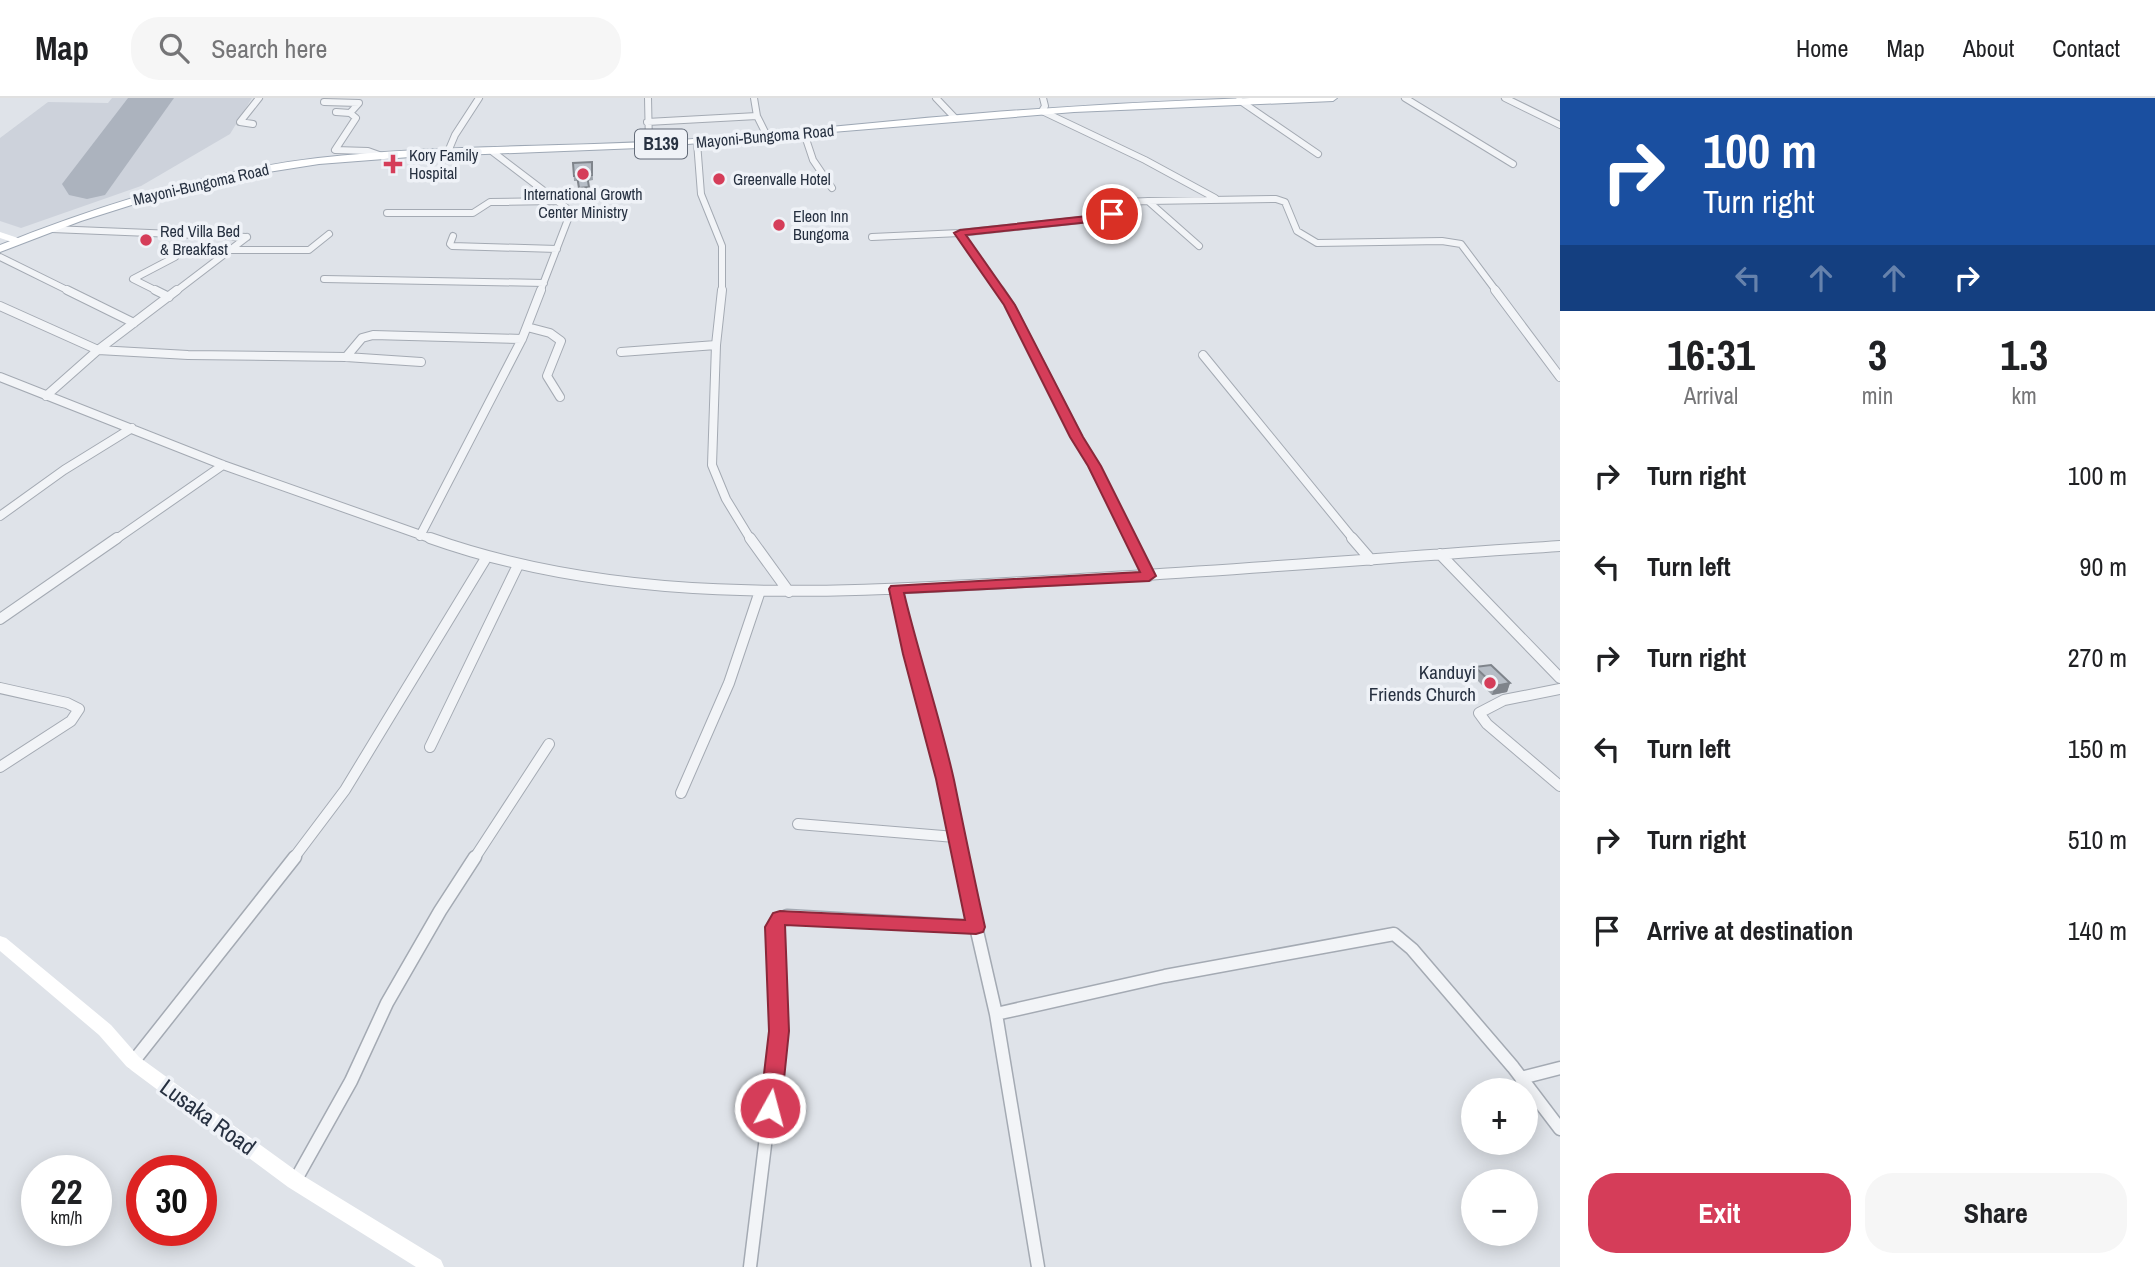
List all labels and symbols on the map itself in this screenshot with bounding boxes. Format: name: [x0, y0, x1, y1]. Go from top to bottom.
street label: Mayoni-Bungoma Road: [695, 119, 835, 153]
road number: B139: [635, 130, 687, 158]
place label: Kory Family Hospital: [409, 144, 479, 184]
marker: Kory Family Hospital: [383, 154, 403, 174]
street label: Mayoni-Bungoma Road: [131, 158, 271, 210]
marker: International Growth Center Ministry: [575, 166, 591, 182]
place label: Greenvalle Hotel: [733, 168, 831, 190]
marker: Greenvalle Hotel: [711, 171, 727, 187]
place label: International Growth Center Ministry: [524, 183, 642, 223]
pin: [1082, 184, 1142, 244]
place label: Eleon Inn Bungoma: [793, 205, 850, 245]
marker: Eleon Inn Bungoma: [771, 217, 787, 233]
place label: Red Villa Bed & Breakfast: [160, 220, 240, 260]
marker: Red Villa Bed & Breakfast: [138, 232, 154, 248]
place label: Kanduyi Friends Church: [1369, 659, 1476, 707]
marker: Kanduyi Friends Church: [1482, 675, 1498, 691]
street label: Lusaka Road: [154, 1071, 262, 1162]
position arrow: [733, 1071, 807, 1145]
speed limit sign: 30: [126, 1155, 217, 1246]

